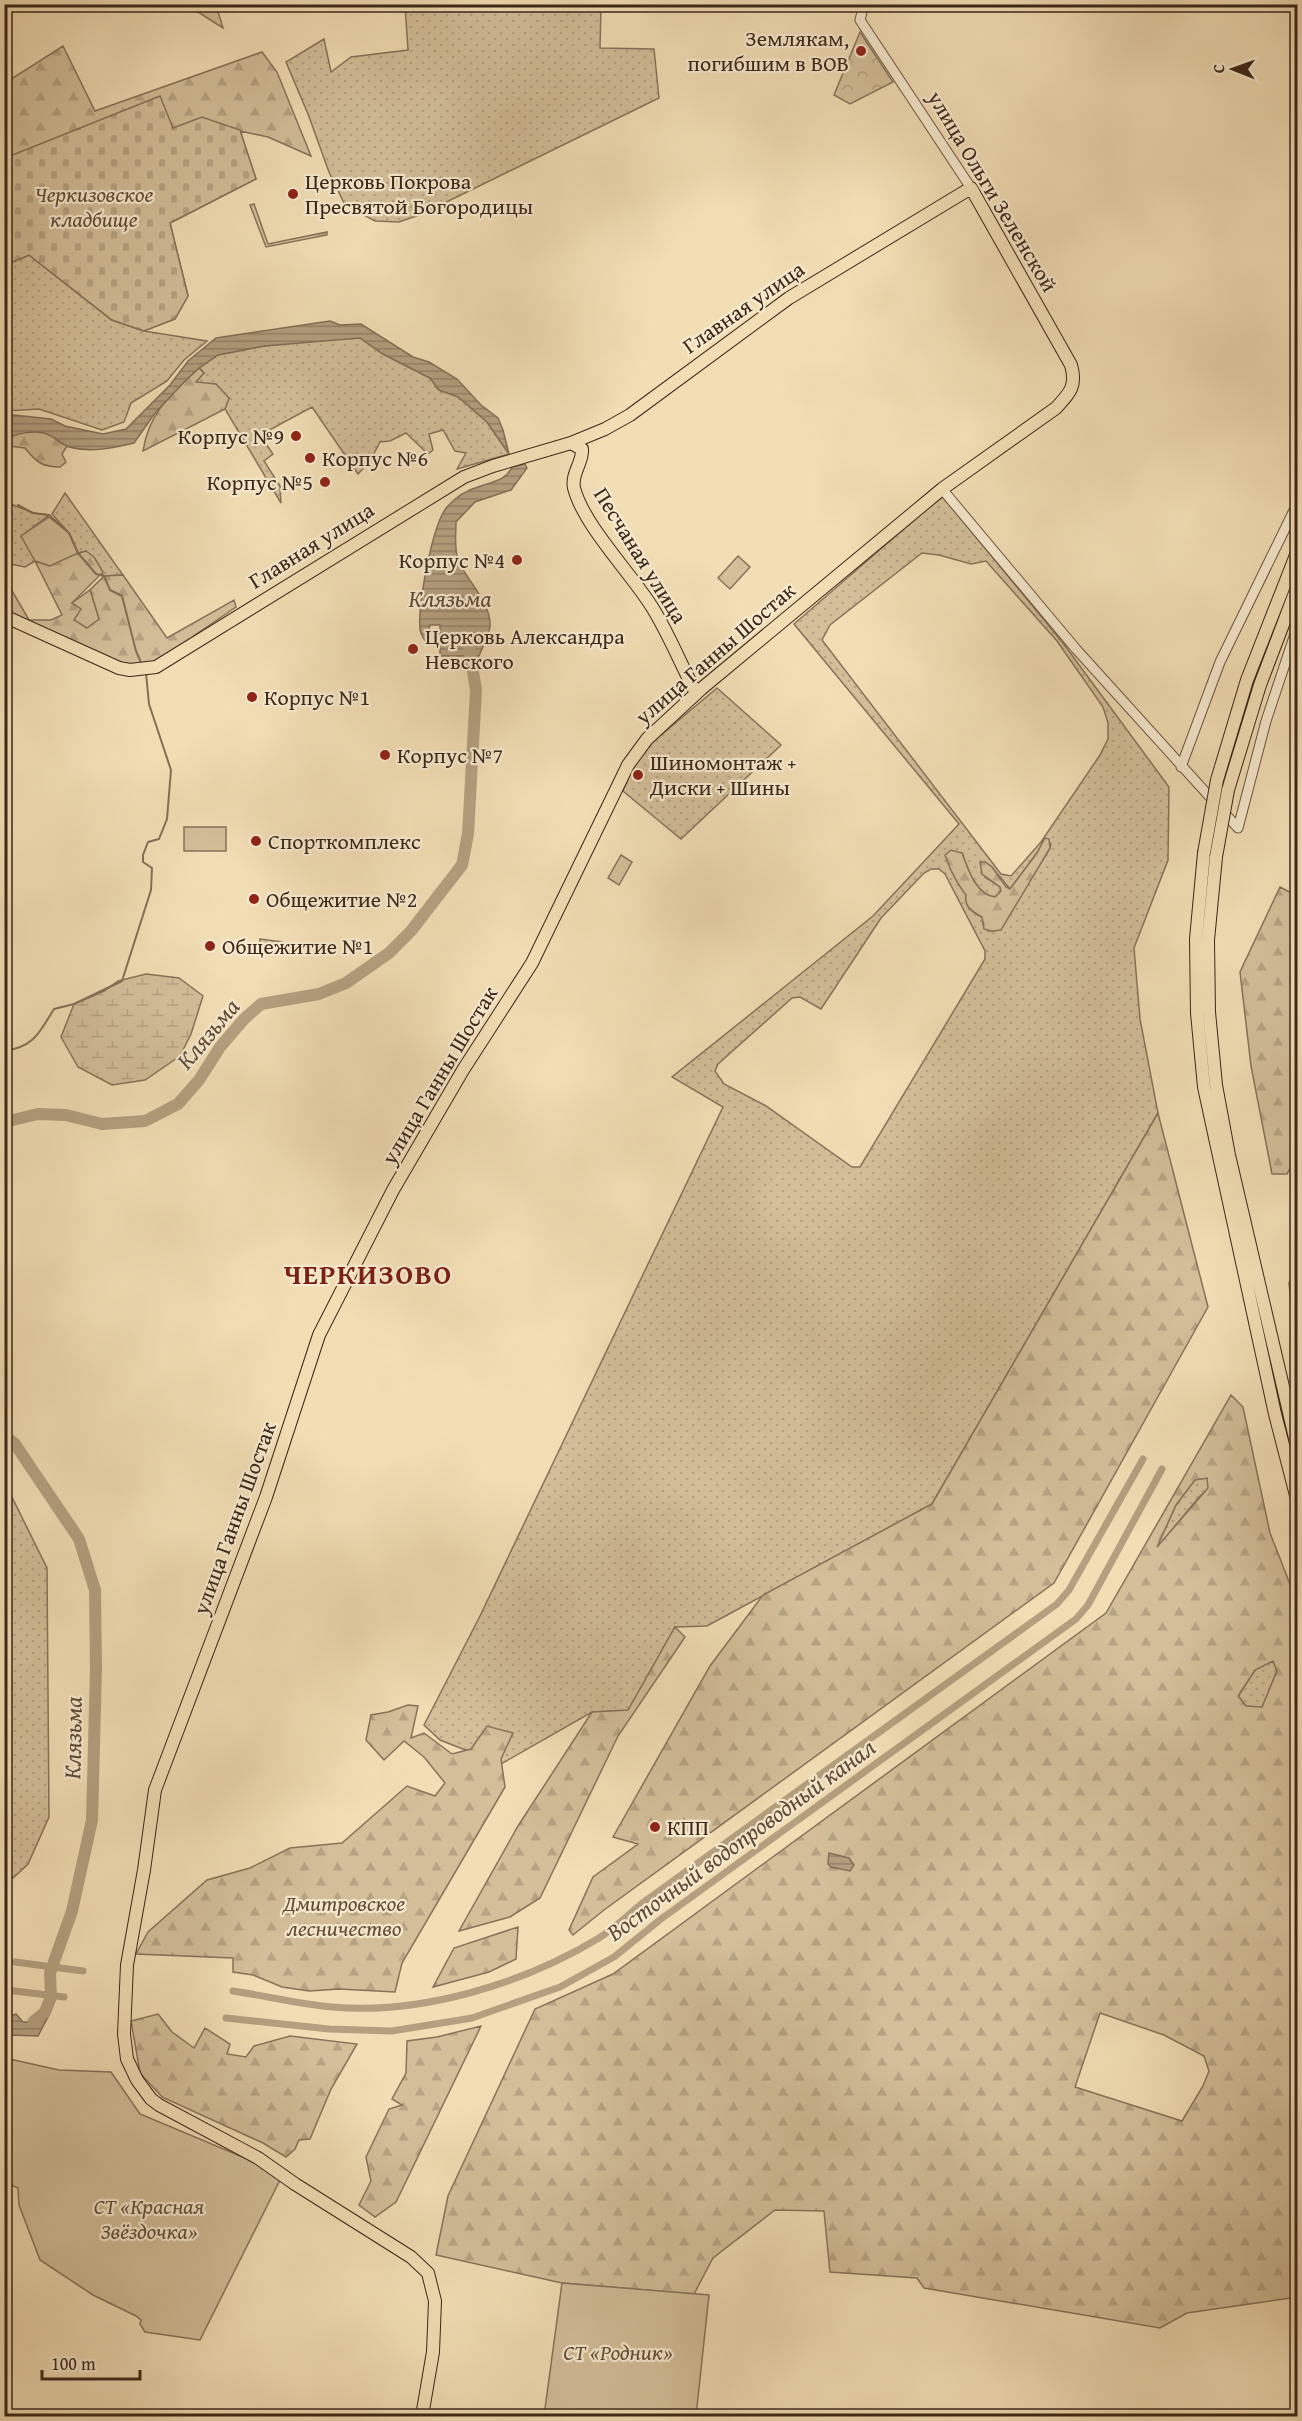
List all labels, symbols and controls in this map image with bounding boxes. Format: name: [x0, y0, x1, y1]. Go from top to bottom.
place label: Землякам, погибшим в ВОВ: [688, 22, 849, 79]
north arrow: [1203, 39, 1263, 99]
marker: Землякам, погибшим в ВОВ: [854, 44, 868, 58]
text: С: [1206, 64, 1230, 73]
street label: улица Ольги Зеленской: [920, 83, 1066, 298]
place label: Церковь Покрова Пресвятой Богородицы: [305, 165, 533, 222]
park label: Черкизовское кладбище: [35, 178, 154, 235]
marker: Церковь Покрова Пресвятой Богородицы: [286, 187, 300, 201]
street label: Главная улица: [675, 253, 811, 361]
place label: Корпус №9: [178, 420, 284, 452]
marker: Корпус №9: [289, 429, 303, 443]
place label: Корпус №6: [322, 442, 428, 474]
marker: Корпус №6: [303, 451, 317, 465]
place label: Корпус №5: [207, 466, 313, 498]
marker: Корпус №5: [318, 475, 332, 489]
street label: Песчаная улица: [586, 481, 696, 630]
street label: Главная улица: [242, 493, 380, 596]
place label: Корпус №4: [399, 544, 505, 576]
marker: Корпус №4: [510, 553, 524, 567]
street label: улица Ганны Шостак: [627, 574, 803, 732]
water label: Клязьма: [409, 581, 491, 616]
place label: Церковь Александра Невского: [425, 620, 625, 677]
marker: Церковь Александра Невского: [406, 642, 420, 656]
place label: Корпус №1: [264, 681, 370, 713]
marker: Корпус №1: [245, 690, 259, 704]
place label: Корпус №7: [397, 739, 503, 771]
place label: Шиномонтаж + Диски + Шины: [649, 746, 796, 803]
marker: Корпус №7: [378, 748, 392, 762]
marker: Шиномонтаж + Диски + Шины: [631, 768, 645, 782]
place label: Спорткомплекс: [268, 825, 421, 857]
marker: Спорткомплекс: [249, 834, 263, 848]
place label: Общежитие №2: [266, 883, 417, 915]
marker: Общежитие №2: [247, 892, 261, 906]
place label: Общежитие №1: [222, 930, 373, 962]
marker: Общежитие №1: [203, 939, 217, 953]
street label: улица Ганны Шостак: [372, 979, 505, 1171]
water label: Клязьма: [168, 991, 248, 1077]
district label: ЧЕРКИЗОВО: [283, 1253, 453, 1294]
street label: улица Ганны Шостак: [184, 1417, 284, 1620]
water label: Клязьма: [54, 1696, 91, 1780]
water label: Восточный водопроводный канал: [598, 1730, 883, 1950]
place label: КПП: [667, 1811, 709, 1843]
marker: КПП: [648, 1820, 662, 1834]
park label: Дмитровское лесничество: [281, 1887, 405, 1944]
park label: СТ «Красная Звёздочка»: [94, 2190, 204, 2247]
park label: СТ «Родник»: [563, 2336, 673, 2368]
scale bar: [42, 2343, 140, 2381]
text: 100 m: [51, 2350, 96, 2377]

